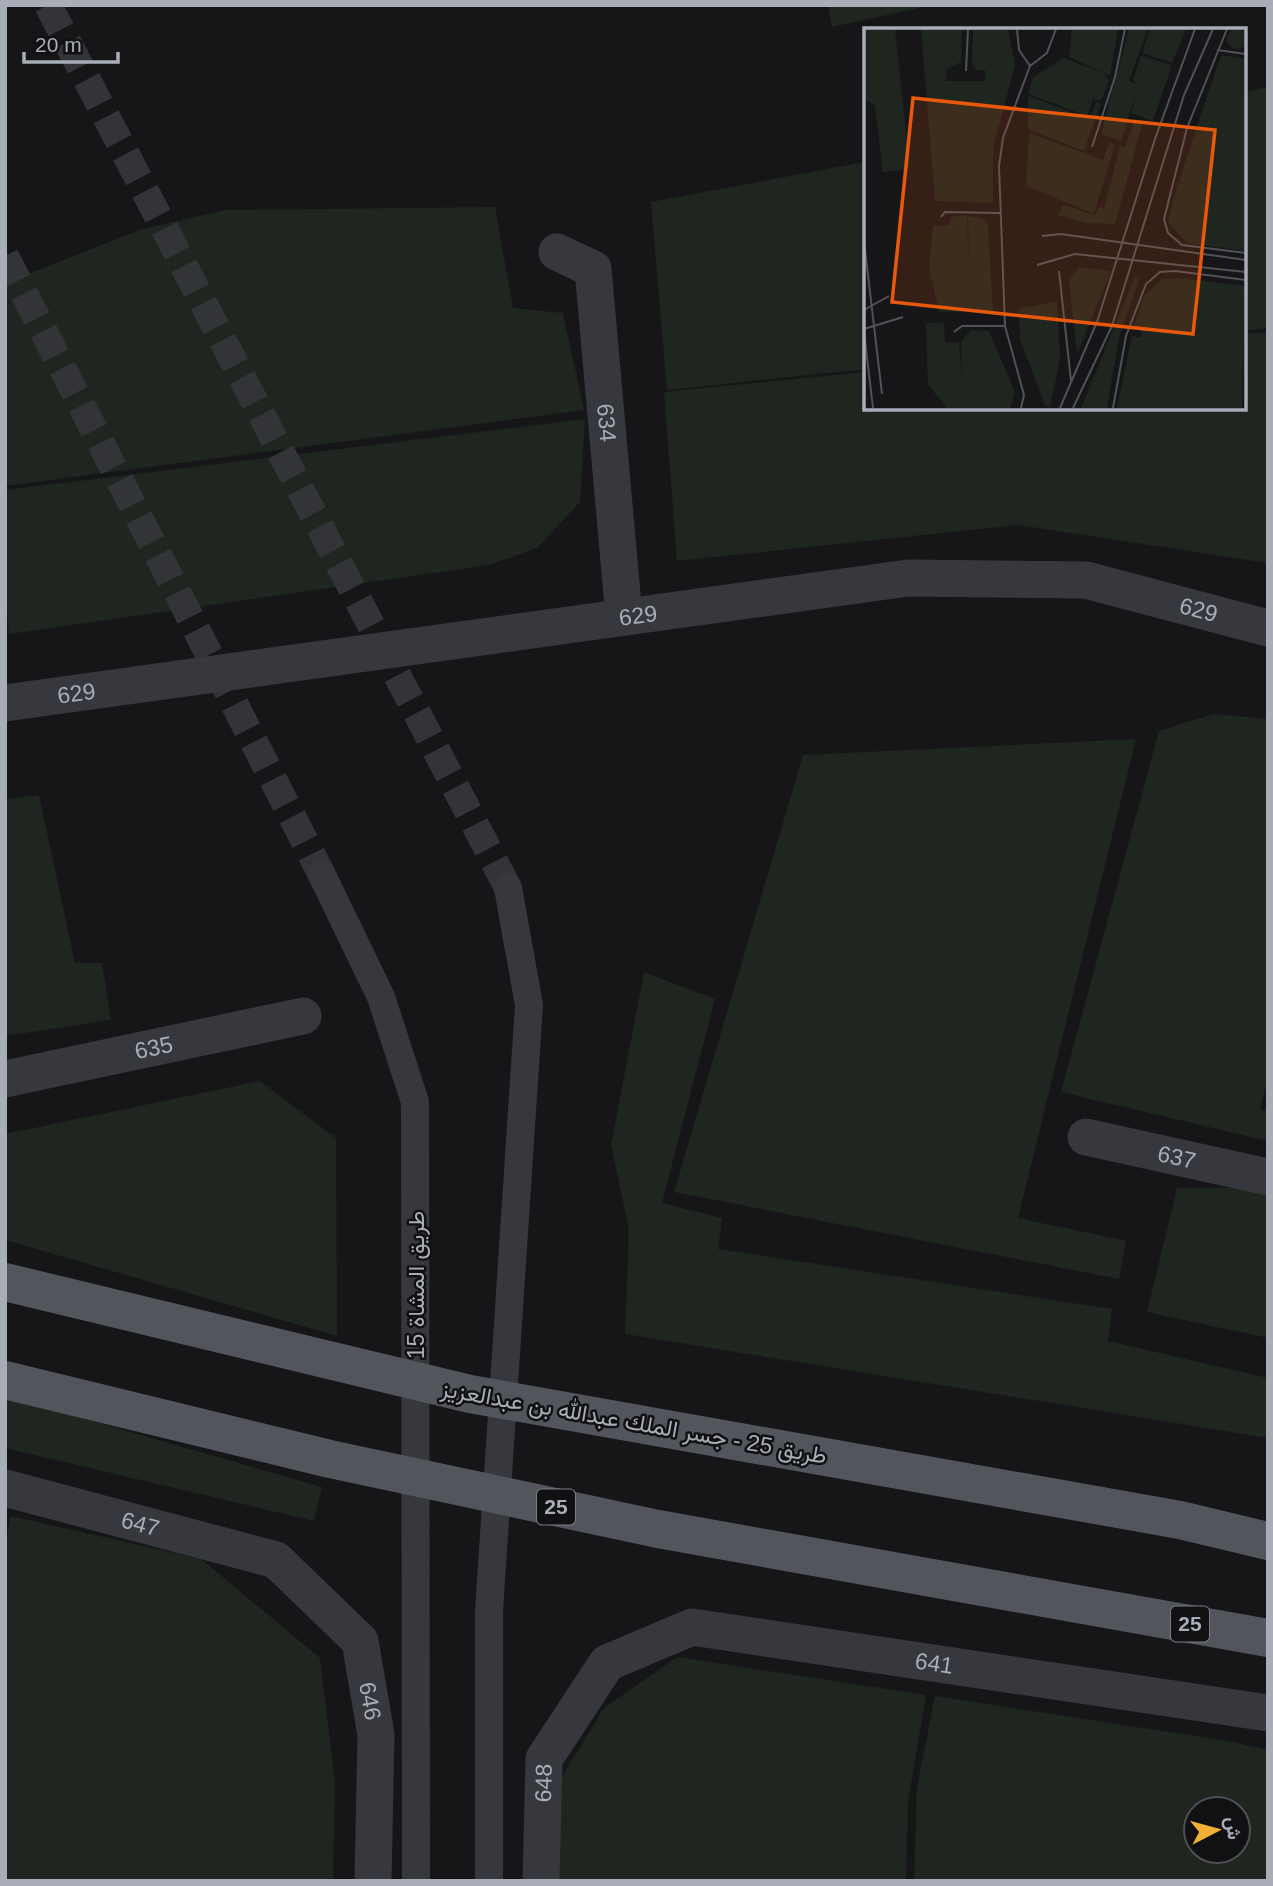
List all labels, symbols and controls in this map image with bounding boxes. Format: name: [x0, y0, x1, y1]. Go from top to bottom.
scale bar: [24, 21, 119, 65]
inset map: [864, 28, 1245, 410]
text: 20 m: [35, 33, 82, 56]
street label: 634: [592, 402, 621, 443]
street label: 629: [1177, 592, 1220, 627]
street label: 629: [617, 600, 659, 631]
street label: 629: [56, 678, 97, 709]
street label: 635: [132, 1031, 175, 1064]
street label: 637: [1155, 1140, 1198, 1174]
street label: طريق المشاة 15: [403, 1211, 431, 1359]
street label: طريق 25 - جسر الملك عبدالله بن عبدالعزيز: [438, 1375, 829, 1471]
road number: 25: [537, 1490, 575, 1524]
street label: 647: [118, 1506, 162, 1541]
road number: 25: [1171, 1606, 1209, 1642]
street label: 641: [913, 1647, 955, 1679]
street label: 646: [354, 1680, 386, 1722]
street label: 648: [530, 1764, 557, 1803]
north arrow: [1182, 1795, 1252, 1865]
text: ش: [1221, 1816, 1245, 1841]

